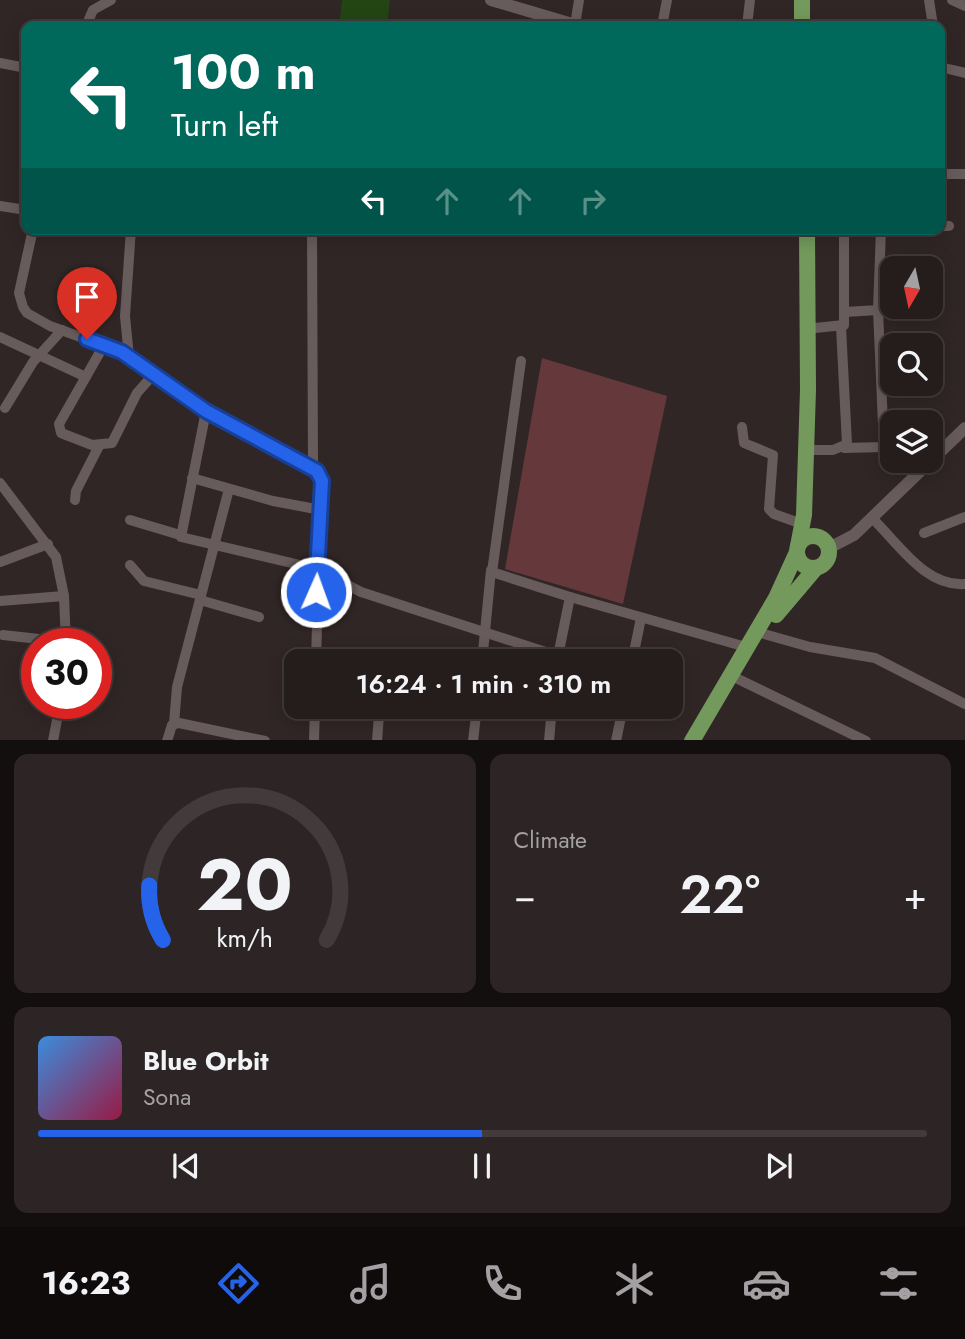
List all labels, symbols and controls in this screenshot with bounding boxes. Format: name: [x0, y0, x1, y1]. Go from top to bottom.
text: 100 m: [171, 37, 316, 107]
icon: left: [56, 49, 147, 140]
text: Turn left: [171, 102, 278, 148]
icon: left: [355, 182, 393, 220]
icon: ahead: [428, 182, 466, 220]
icon: ahead: [501, 182, 539, 220]
icon: right: [574, 182, 612, 220]
north arrow: [880, 256, 943, 318]
map controls: [880, 256, 943, 473]
pin: [57, 267, 117, 339]
icon: arrive: [68, 278, 106, 316]
button: search: [880, 333, 943, 396]
button: layers: [880, 410, 943, 473]
position arrow: [279, 555, 353, 629]
speed limit sign: 30: [21, 628, 112, 719]
text: 16:24 · 1 min · 310 m: [356, 665, 611, 703]
text: Climate: [514, 823, 587, 857]
text: 20: [197, 832, 293, 937]
text: 22°: [679, 857, 760, 933]
text: −: [514, 868, 536, 923]
text: +: [904, 868, 927, 923]
text: km/h: [216, 919, 273, 955]
text: Blue Orbit: [143, 1042, 268, 1080]
text: Sona: [143, 1080, 191, 1114]
icon: previous: [167, 1147, 205, 1185]
icon: pause: [463, 1147, 501, 1185]
icon: next: [760, 1147, 798, 1185]
icon: directions: [214, 1259, 263, 1308]
icon: music: [346, 1259, 395, 1308]
icon: phone: [478, 1259, 527, 1308]
icon: climate: [610, 1259, 659, 1308]
icon: car: [742, 1259, 791, 1308]
icon: filters: [874, 1259, 923, 1308]
text: 16:23: [42, 1260, 130, 1306]

